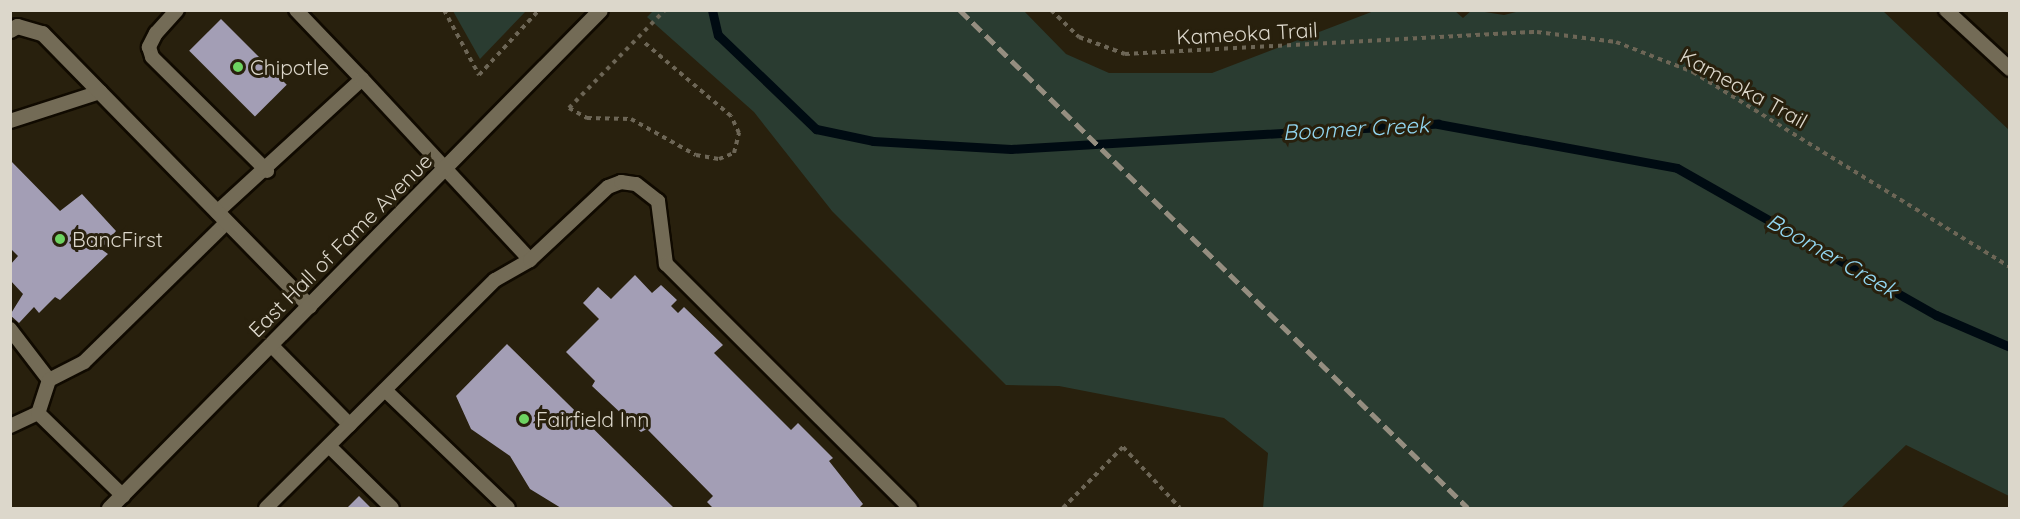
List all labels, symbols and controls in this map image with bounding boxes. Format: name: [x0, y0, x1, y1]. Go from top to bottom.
street label: Kameoka Trail: [1176, 17, 1318, 49]
street label: Kameoka Trail: [1676, 43, 1812, 133]
place label: Chipotle: [250, 54, 329, 80]
marker: Chipotle: [231, 60, 245, 74]
water label: Boomer Creek: [1282, 112, 1430, 146]
street label: East Hall of Fame Avenue: [243, 148, 437, 342]
water label: Boomer Creek: [1762, 208, 1902, 304]
place label: BancFirst: [72, 226, 163, 252]
marker: BancFirst: [53, 232, 67, 246]
place label: Fairfield Inn: [536, 406, 649, 432]
marker: Fairfield Inn: [517, 412, 531, 426]

